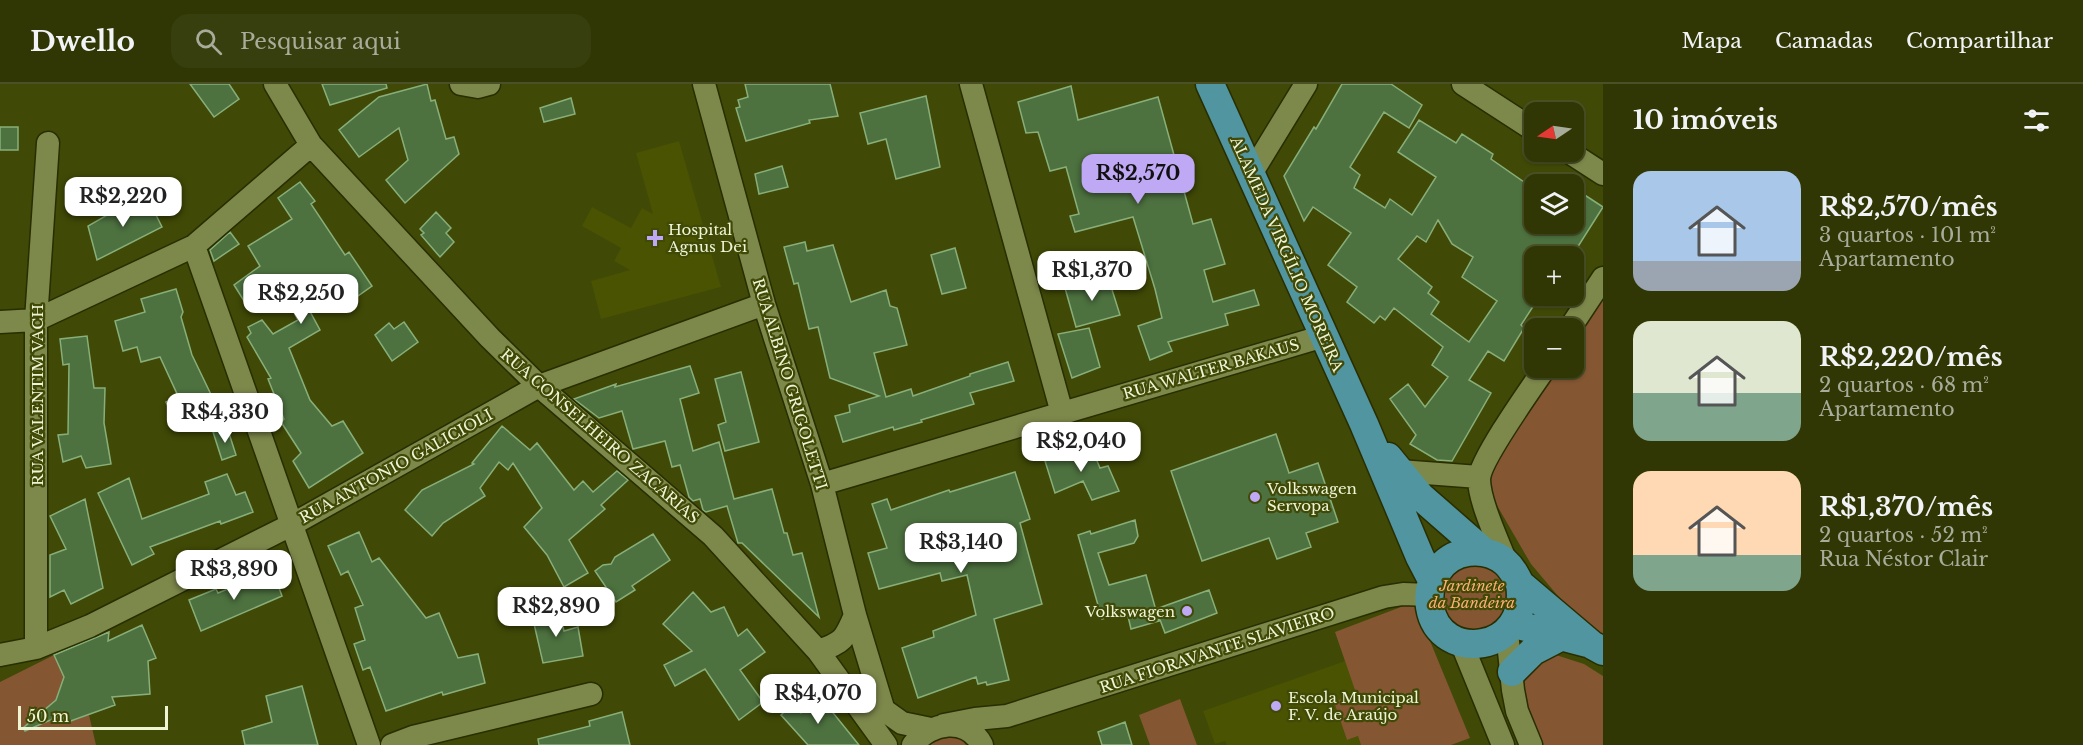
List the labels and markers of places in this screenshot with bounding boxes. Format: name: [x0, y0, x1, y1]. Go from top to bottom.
pin: R$2,570: [1083, 154, 1193, 205]
pin: R$2,220: [68, 177, 178, 228]
place label: Hospital Agnus Dei: [667, 220, 747, 256]
marker: Hospital Agnus Dei: [646, 229, 664, 247]
pin: R$1,370: [1037, 251, 1147, 302]
pin: R$2,250: [246, 274, 356, 325]
pin: R$4,330: [170, 393, 280, 444]
pin: R$2,040: [1026, 422, 1136, 473]
place label: Volkswagen Servopa: [1266, 479, 1357, 515]
marker: Volkswagen Servopa: [1248, 490, 1262, 504]
pin: R$3,140: [906, 523, 1016, 574]
pin: R$3,890: [179, 550, 289, 601]
pin: R$2,890: [501, 587, 611, 638]
place label: Volkswagen: [1084, 602, 1175, 621]
marker: Volkswagen: [1180, 604, 1194, 618]
pin: R$4,070: [763, 674, 873, 725]
place label: Escola Municipal F. V. de Araújo: [1288, 688, 1419, 724]
marker: Escola Municipal F. V. de Araújo: [1269, 699, 1283, 713]

